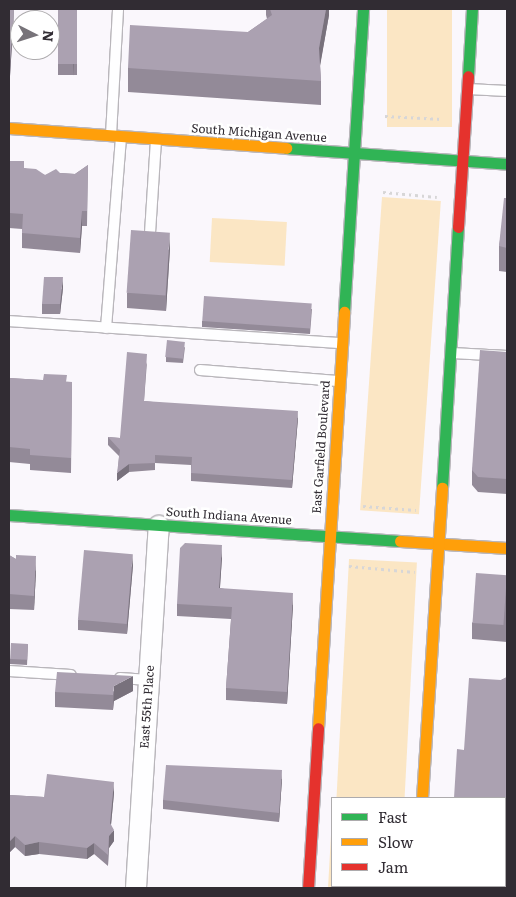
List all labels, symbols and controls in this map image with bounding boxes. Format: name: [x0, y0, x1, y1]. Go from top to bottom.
north arrow: [10, 10, 60, 60]
text: N: [38, 29, 59, 43]
street label: South Michigan Avenue: [191, 121, 327, 145]
street label: East Garfield Boulevard: [309, 380, 333, 514]
street label: South Indiana Avenue: [166, 504, 292, 528]
street label: East 55th Place: [137, 665, 157, 749]
legend: [331, 797, 506, 887]
text: Fast: [378, 805, 407, 828]
text: Slow: [378, 830, 413, 853]
text: Jam: [378, 855, 408, 878]

